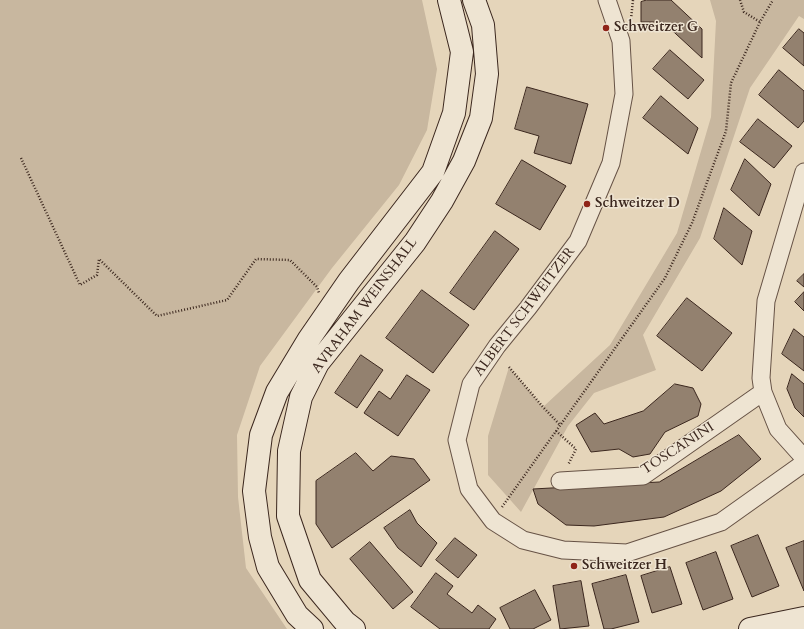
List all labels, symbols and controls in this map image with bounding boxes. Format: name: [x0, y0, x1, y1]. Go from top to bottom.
place label: Schweitzer G: [614, 20, 698, 36]
marker: Schweitzer G: [601, 23, 611, 33]
place label: Schweitzer D: [595, 196, 680, 212]
marker: Schweitzer D: [582, 199, 592, 209]
street label: AVRAHAM WEINSHALL: [309, 235, 421, 377]
street label: ALBERT SCHWEITZER: [471, 244, 579, 380]
street label: TOSCANINI: [638, 419, 718, 479]
place label: Schweitzer H: [582, 558, 667, 574]
marker: Schweitzer H: [569, 561, 579, 571]

